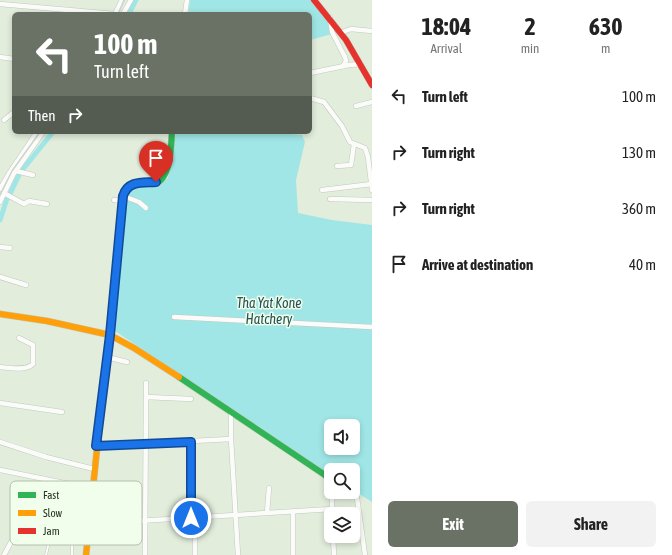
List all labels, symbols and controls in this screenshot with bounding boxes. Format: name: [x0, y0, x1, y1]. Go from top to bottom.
text: 18:04: [421, 13, 471, 40]
text: 2: [524, 13, 536, 40]
text: 630: [589, 13, 623, 40]
icon: left: [28, 28, 80, 80]
text: 100 m: [94, 28, 157, 60]
text: Arrival: [430, 41, 462, 56]
text: min: [521, 41, 539, 56]
text: m: [601, 41, 610, 56]
text: Turn left: [94, 61, 149, 82]
icon: left: [388, 85, 410, 107]
text: Turn left: [422, 88, 468, 105]
text: 100 m: [622, 88, 656, 105]
icon: right: [64, 104, 86, 126]
text: Then: [28, 107, 56, 124]
pin: [139, 141, 173, 182]
icon: right: [388, 141, 410, 163]
text: Turn right: [422, 144, 475, 161]
text: 130 m: [622, 144, 656, 161]
icon: arrive: [145, 147, 167, 169]
icon: right: [388, 197, 410, 219]
text: Turn right: [422, 200, 475, 217]
text: 360 m: [622, 200, 656, 217]
icon: arrive: [388, 253, 410, 275]
text: Arrive at destination: [422, 256, 533, 273]
text: 40 m: [629, 256, 656, 273]
water label: Tha Yat Kone Hatchery: [236, 295, 302, 327]
map controls: [324, 419, 360, 543]
button: sound: [324, 419, 360, 455]
button: search: [324, 463, 360, 499]
legend: [10, 481, 142, 545]
text: Fast: [43, 489, 59, 501]
position arrow: [170, 497, 212, 539]
button: Exit: [388, 501, 518, 547]
button: Share: [526, 501, 656, 547]
text: Slow: [43, 507, 62, 519]
button: layers: [324, 507, 360, 543]
text: Jam: [43, 525, 60, 537]

